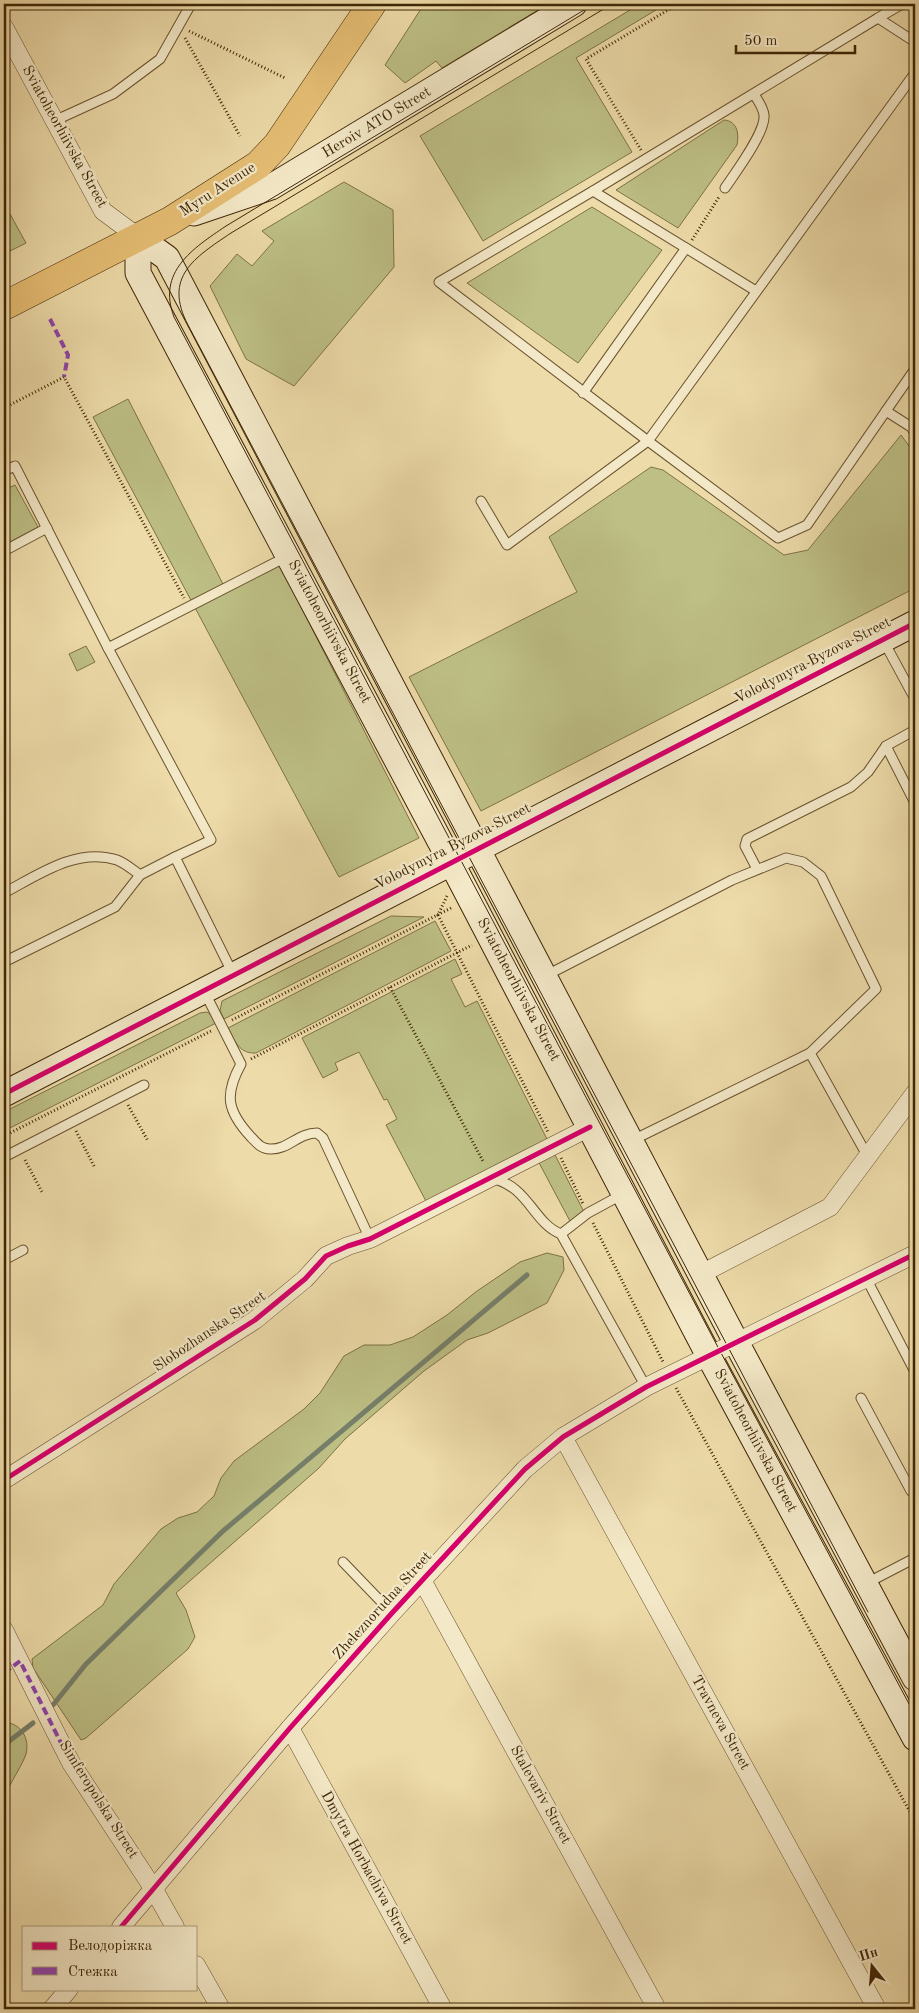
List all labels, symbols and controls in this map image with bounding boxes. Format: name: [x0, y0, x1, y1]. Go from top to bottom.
scale bar: [736, 22, 855, 54]
text: 50 m: [744, 34, 778, 49]
street label: Sviatoheorhiivska Street: [19, 63, 109, 211]
street label: Heroiv ATO Street: [320, 85, 434, 161]
street label: Myru Avenue: [178, 160, 258, 220]
street label: Sviatoheorhiivska Street: [285, 558, 373, 706]
street label: Volodymyra Byzova Street: [733, 615, 893, 707]
street label: Volodymyra Byzova Street: [373, 801, 533, 893]
street label: Sviatoheorhiivska Street: [474, 916, 562, 1064]
street label: Slobozhanska Street: [151, 1289, 269, 1375]
street label: Sviatoheorhiivska Street: [711, 1367, 799, 1515]
street label: Zheleznorudna Street: [331, 1549, 435, 1663]
street label: Travneva Street: [688, 1673, 752, 1773]
street label: Simferopolska Street: [56, 1739, 140, 1861]
street label: Stalevariv Street: [507, 1743, 573, 1847]
street label: Dmytra Horbachiva Street: [318, 1789, 414, 1947]
legend: [22, 1926, 198, 1990]
text: Велодоріжка: [68, 1939, 153, 1954]
north arrow: [846, 1940, 896, 1990]
text: Пн: [857, 1945, 880, 1964]
text: Стежка: [68, 1965, 118, 1980]

